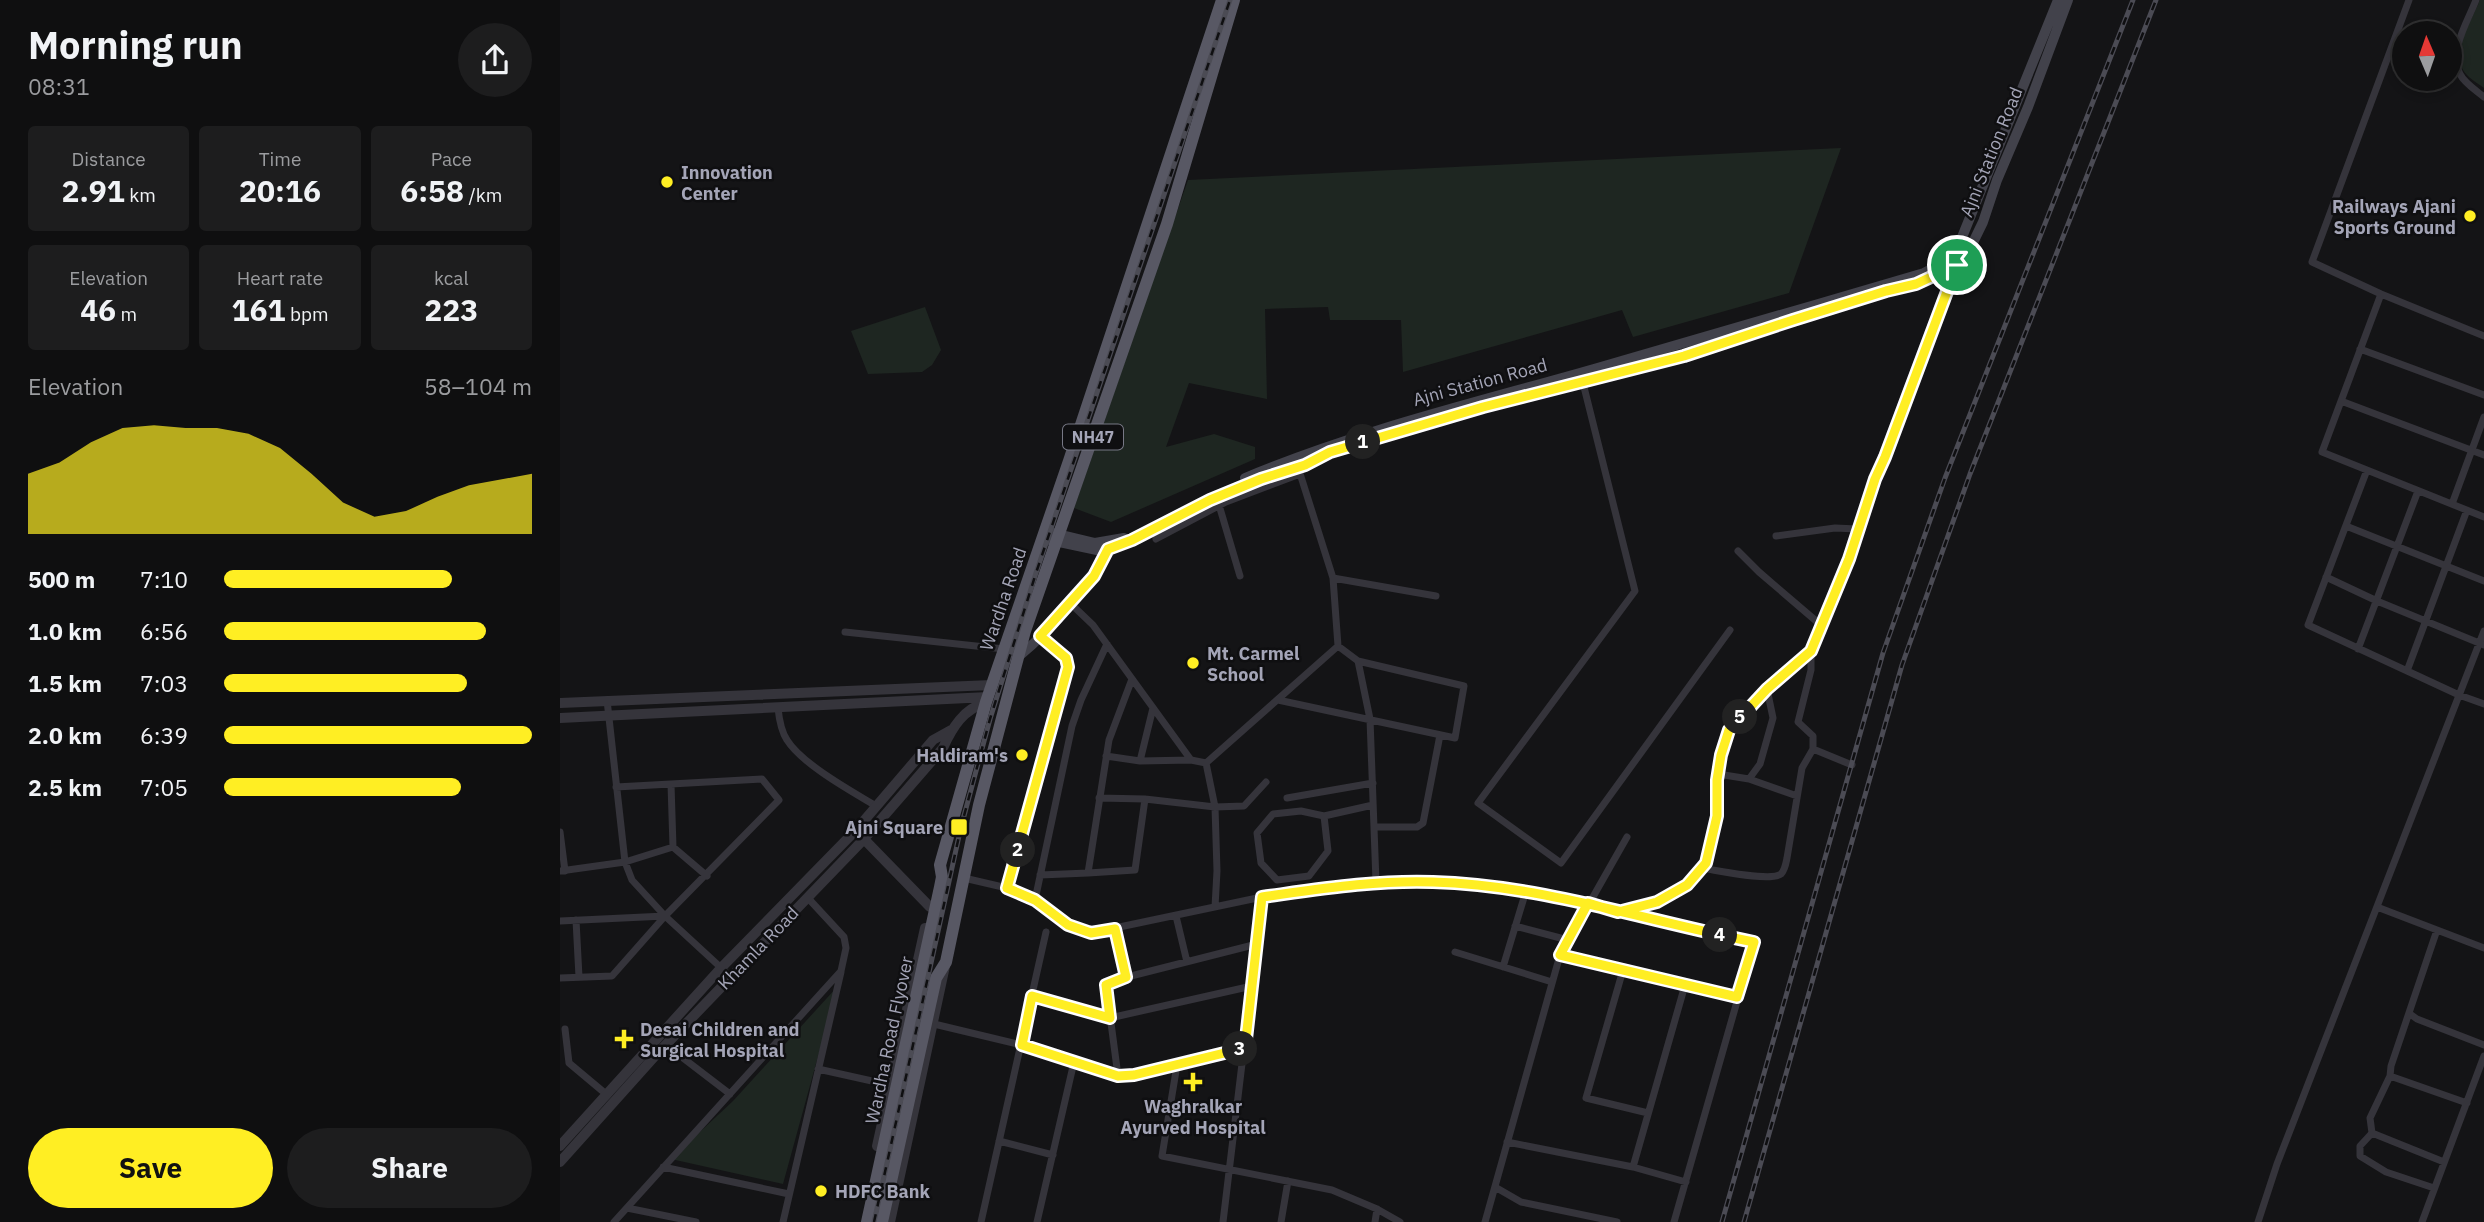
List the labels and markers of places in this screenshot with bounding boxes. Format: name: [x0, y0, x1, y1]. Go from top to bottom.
place label: Innovation Center: [681, 161, 773, 205]
marker: Innovation Center: [659, 174, 675, 190]
place label: Railways Ajani Sports Ground: [2332, 195, 2456, 239]
marker: Railways Ajani Sports Ground: [2462, 208, 2478, 224]
pin: [1927, 235, 1987, 295]
pin: 1: [1346, 424, 1380, 460]
place label: Mt. Carmel School: [1207, 642, 1300, 686]
marker: Mt. Carmel School: [1185, 655, 1201, 671]
pin: 5: [1722, 700, 1758, 734]
place label: Haldiram's: [916, 744, 1008, 767]
marker: Haldiram's: [1014, 747, 1030, 763]
place label: Ajni Square: [845, 816, 943, 839]
marker: Ajni Square: [949, 817, 969, 837]
pin: 2: [1000, 832, 1036, 868]
pin: 4: [1702, 918, 1738, 953]
place label: Desai Children and Surgical Hospital: [640, 1018, 800, 1062]
marker: Desai Children and Surgical Hospital: [614, 1029, 634, 1049]
pin: 3: [1222, 1032, 1258, 1066]
marker: Waghralkar Ayurved Hospital: [1183, 1072, 1203, 1092]
place label: Waghralkar Ayurved Hospital: [1120, 1095, 1266, 1139]
place label: HDFC Bank: [835, 1180, 931, 1203]
marker: HDFC Bank: [813, 1183, 829, 1199]

